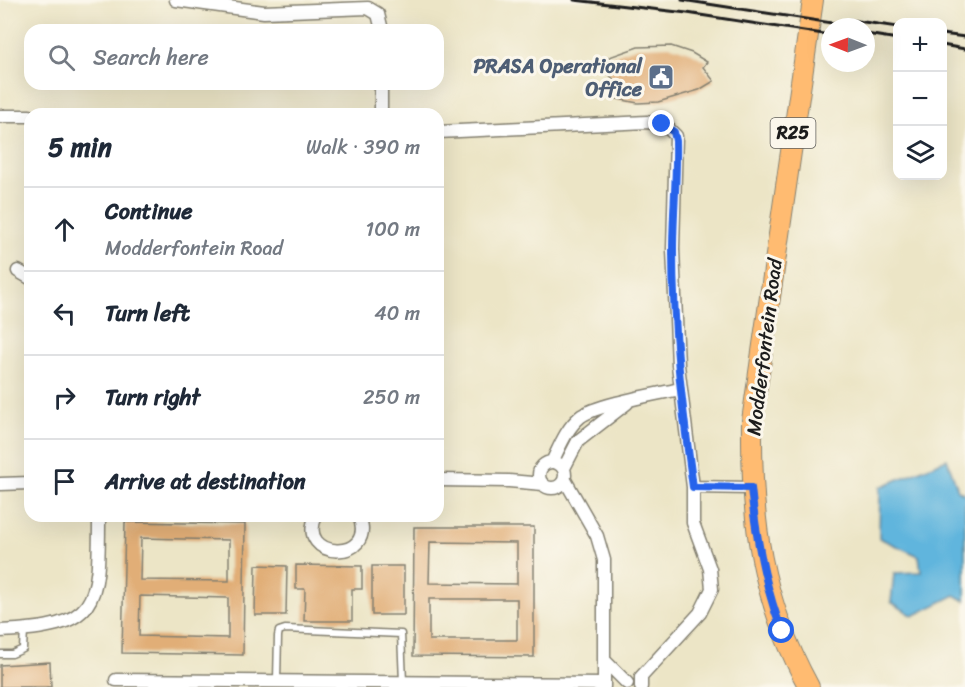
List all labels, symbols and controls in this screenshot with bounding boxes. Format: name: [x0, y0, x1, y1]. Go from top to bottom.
north arrow: [821, 18, 875, 72]
map controls: [893, 18, 947, 180]
button: +: [893, 18, 947, 72]
search box: [24, 24, 444, 90]
text: Search here: [93, 38, 209, 77]
icon: search: [45, 41, 78, 74]
place label: PRASA Operational Office: [473, 49, 643, 107]
public building icon: PRASA Operational Office: [646, 62, 676, 92]
button: −: [893, 72, 947, 126]
route end: [648, 110, 674, 136]
road number: R25: [770, 118, 816, 148]
text: 5 min: [48, 124, 112, 170]
button: layers: [893, 126, 947, 180]
text: Walk · 390 m: [306, 130, 420, 165]
text: Continue: [105, 192, 193, 231]
text: 100 m: [366, 212, 420, 247]
icon: ahead: [48, 213, 81, 246]
text: Modderfontein Road: [105, 231, 283, 266]
street label: Modderfontein Road: [736, 255, 793, 438]
text: Turn left: [105, 294, 190, 333]
text: 40 m: [374, 296, 420, 331]
icon: left: [48, 297, 81, 330]
text: Turn right: [105, 378, 200, 417]
text: 250 m: [363, 380, 420, 415]
icon: right: [48, 381, 81, 414]
text: Arrive at destination: [105, 462, 306, 501]
icon: arrive: [48, 465, 81, 498]
route start: [768, 617, 794, 643]

